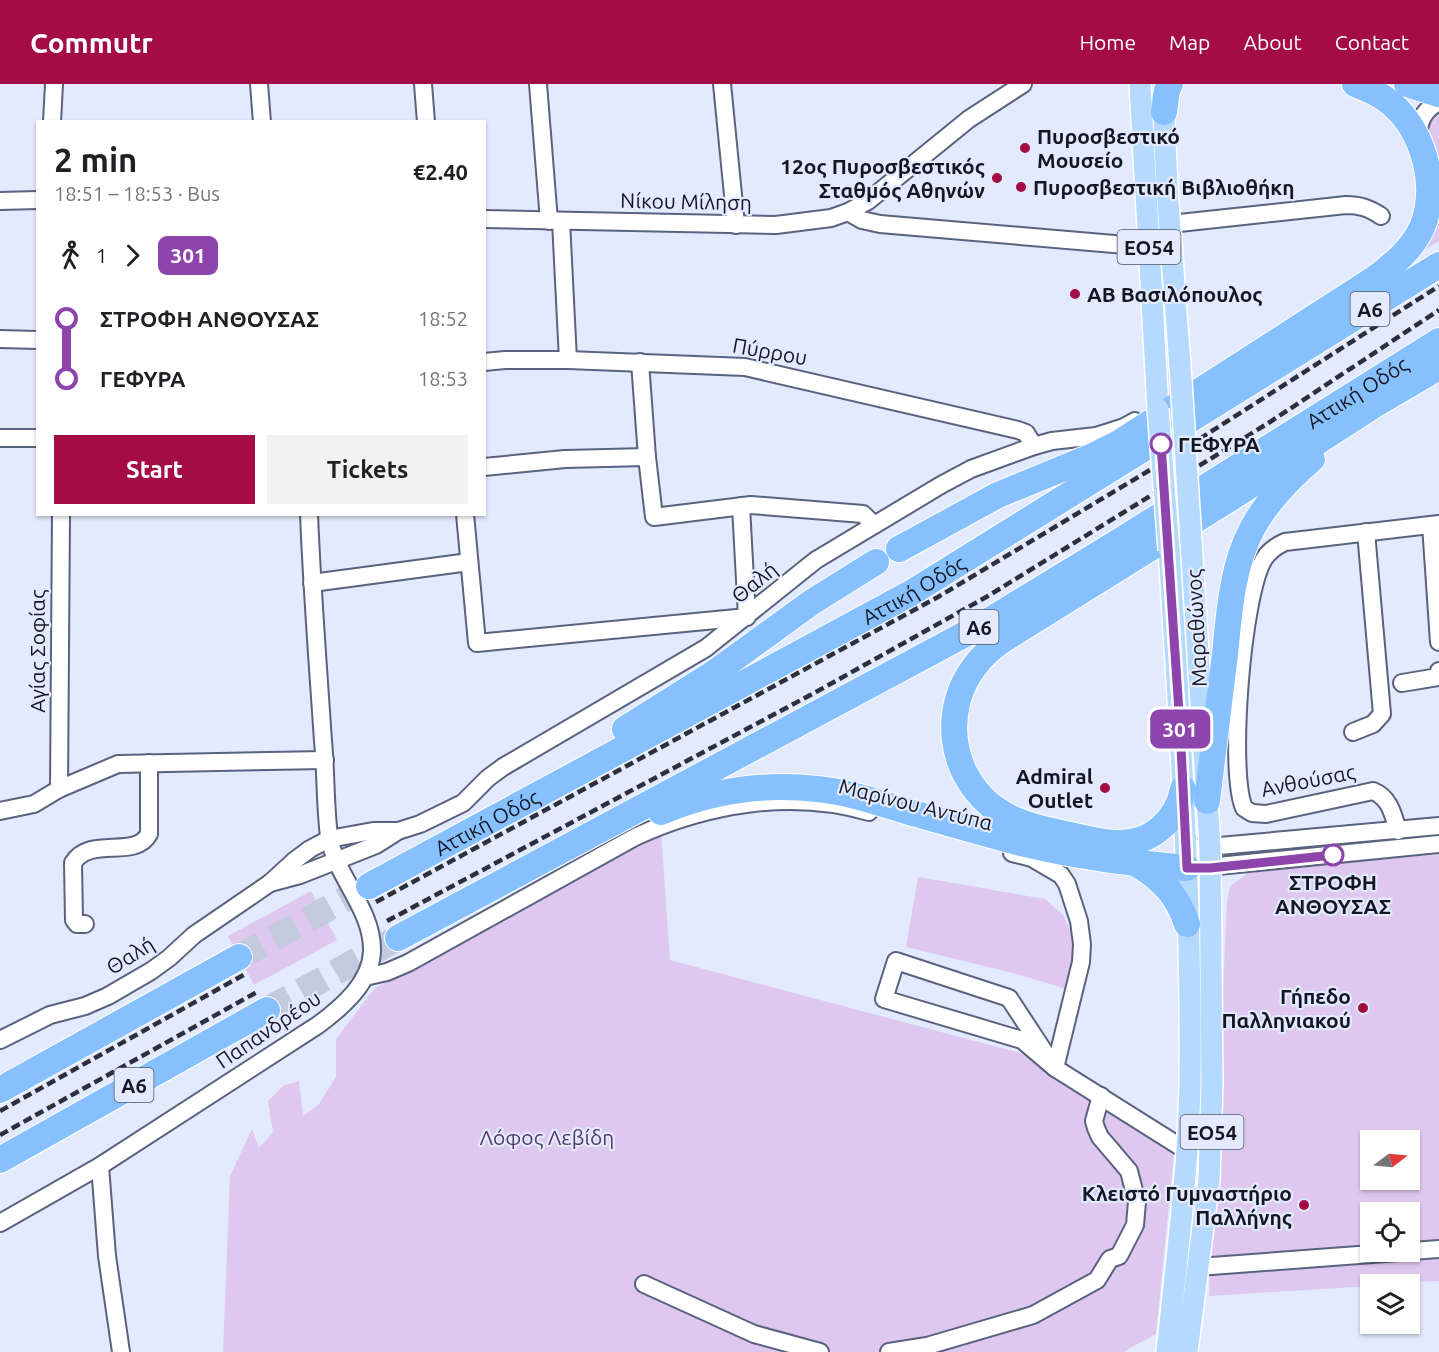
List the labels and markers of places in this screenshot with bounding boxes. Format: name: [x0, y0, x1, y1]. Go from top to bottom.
place label: Πυροσβεστικό Μουσείο: [1037, 124, 1180, 172]
marker: Πυροσβεστικό Μουσείο: [1018, 141, 1032, 155]
place label: 12ος Πυροσβεστικός Σταθμός Αθηνών: [780, 154, 985, 202]
marker: 12ος Πυροσβεστικός Σταθμός Αθηνών: [990, 171, 1004, 185]
place label: Πυροσβεστική Βιβλιοθήκη: [1033, 175, 1294, 199]
marker: Πυροσβεστική Βιβλιοθήκη: [1014, 180, 1028, 194]
place label: ΑΒ Βασιλόπουλος: [1087, 282, 1263, 306]
marker: ΑΒ Βασιλόπουλος: [1068, 287, 1082, 301]
place label: ΓΕΦΥΡΑ: [1178, 432, 1260, 456]
marker: ΓΕΦΥΡΑ: [1150, 433, 1172, 455]
place label: Admiral Outlet: [1016, 764, 1093, 812]
marker: Admiral Outlet: [1098, 781, 1112, 795]
marker: ΣΤΡΟΦΗ ΑΝΘΟΥΣΑΣ: [1322, 844, 1344, 866]
place label: ΣΤΡΟΦΗ ΑΝΘΟΥΣΑΣ: [1275, 870, 1391, 918]
place label: Γήπεδο Παλληνιακού: [1221, 984, 1351, 1032]
marker: Γήπεδο Παλληνιακού: [1356, 1001, 1370, 1015]
place label: Κλειστό Γυμναστήριο Παλλήνης: [1082, 1181, 1292, 1229]
marker: Κλειστό Γυμναστήριο Παλλήνης: [1297, 1198, 1311, 1212]

